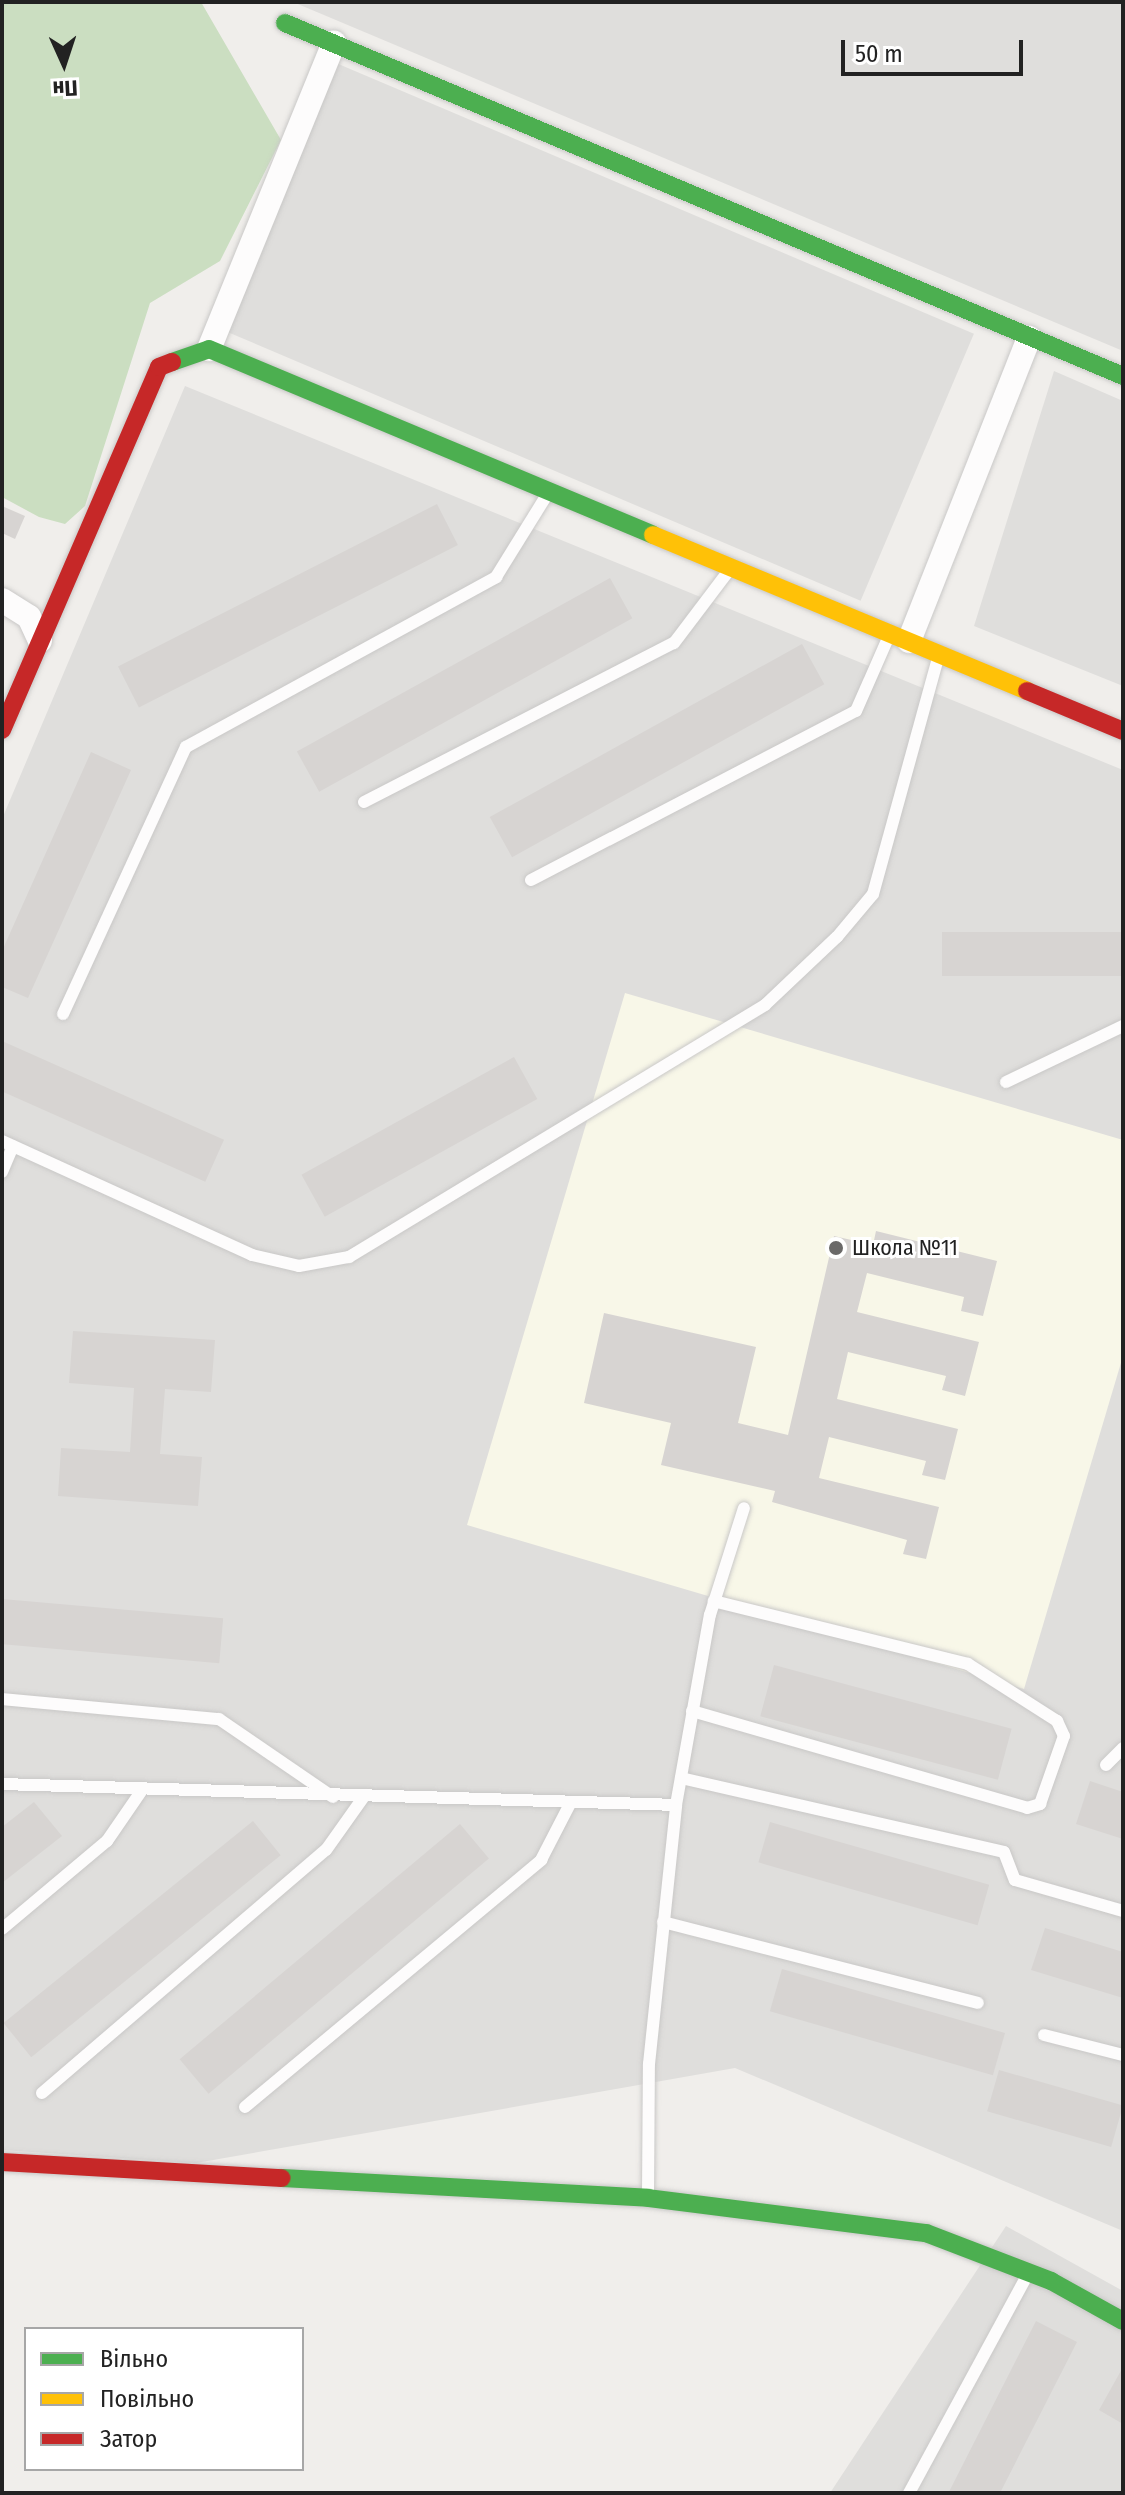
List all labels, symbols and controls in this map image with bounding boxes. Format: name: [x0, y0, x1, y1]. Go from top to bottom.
north arrow: [24, 24, 104, 104]
scale bar: [845, 24, 1027, 74]
text: 50 m: [855, 40, 903, 68]
text: Пн: [52, 74, 78, 103]
place label: Школа №11: [852, 1235, 958, 1261]
marker: Школа №11: [827, 1239, 845, 1257]
legend: [24, 2327, 304, 2471]
text: Вільно: [100, 2345, 168, 2373]
text: Повільно: [100, 2385, 194, 2413]
text: Затор: [100, 2425, 157, 2453]

